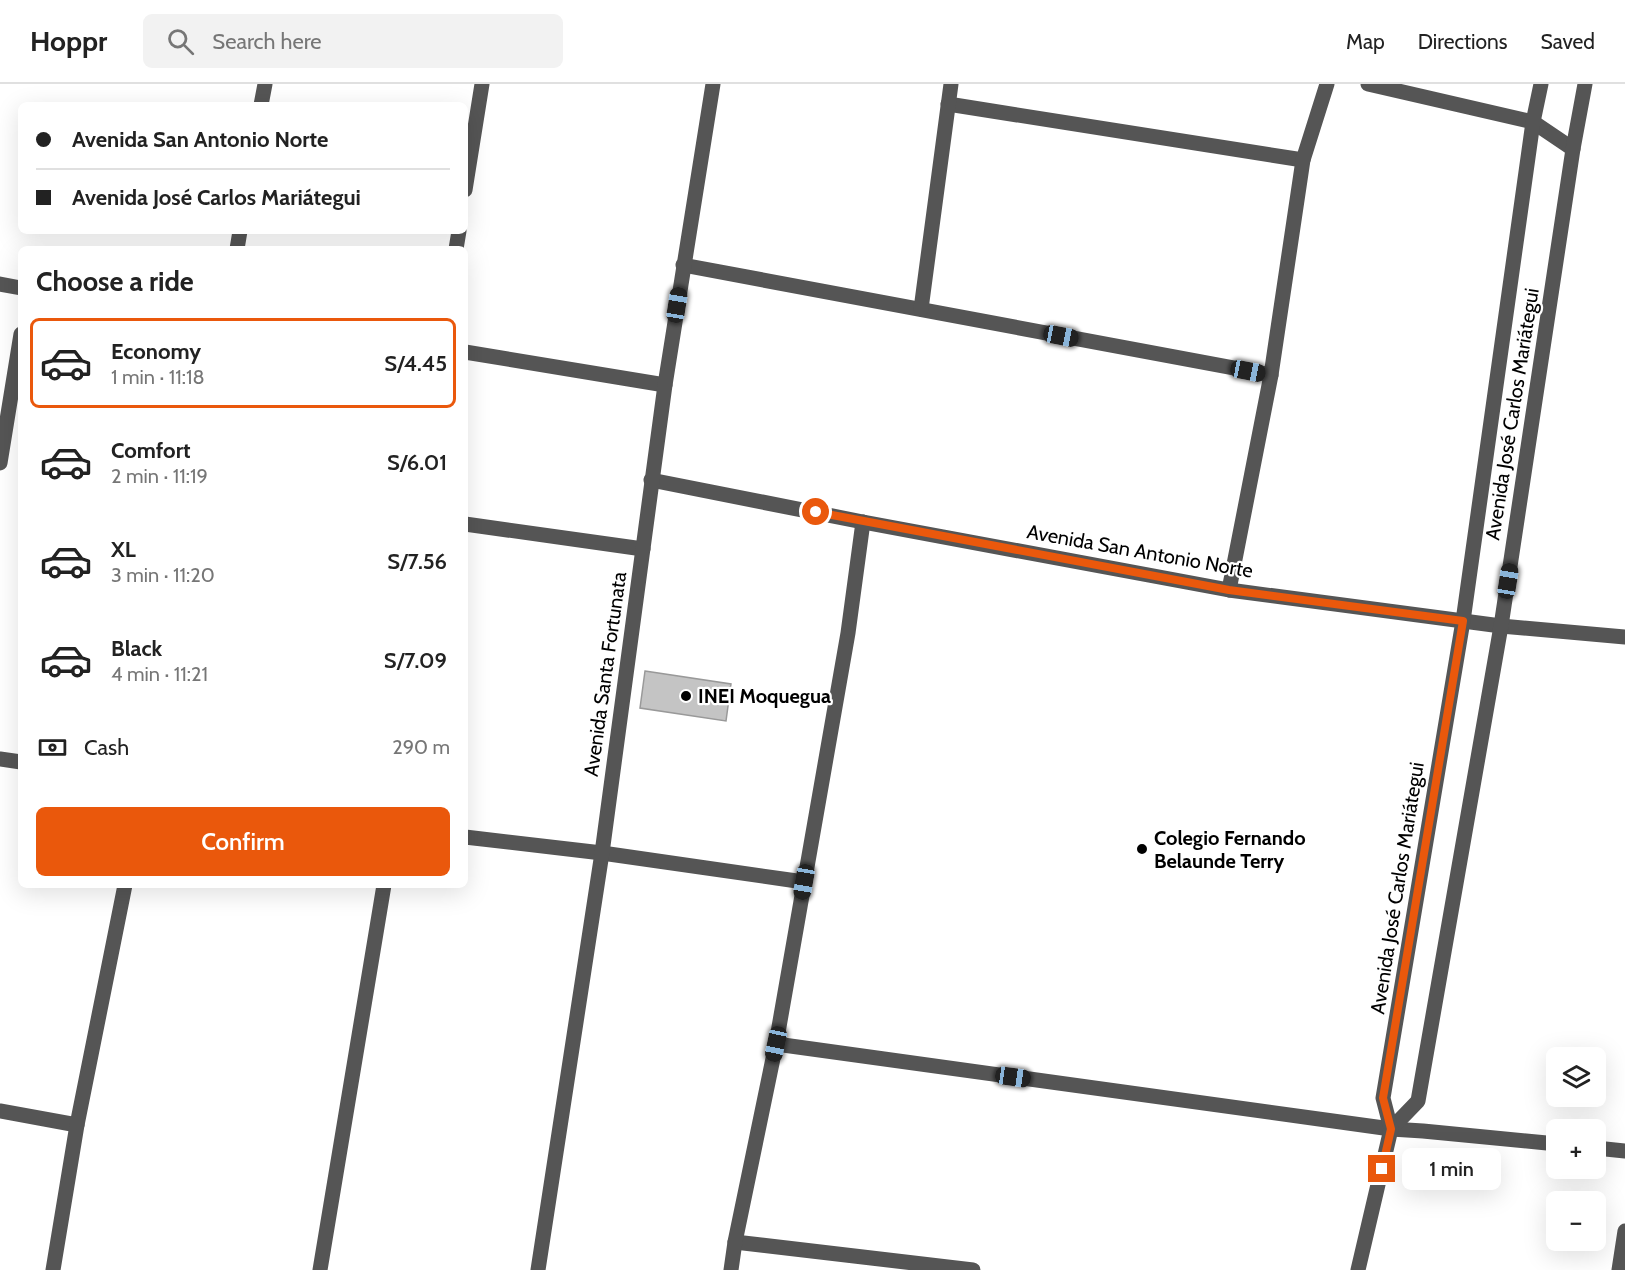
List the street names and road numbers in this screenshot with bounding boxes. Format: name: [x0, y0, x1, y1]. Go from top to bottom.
street label: Avenida José Carlos Mariátegui: [1480, 286, 1544, 542]
street label: Avenida San Antonio Norte: [1025, 519, 1255, 583]
street label: Avenida Santa Fortunata: [579, 570, 631, 778]
street label: Avenida José Carlos Mariátegui: [1365, 760, 1429, 1016]

